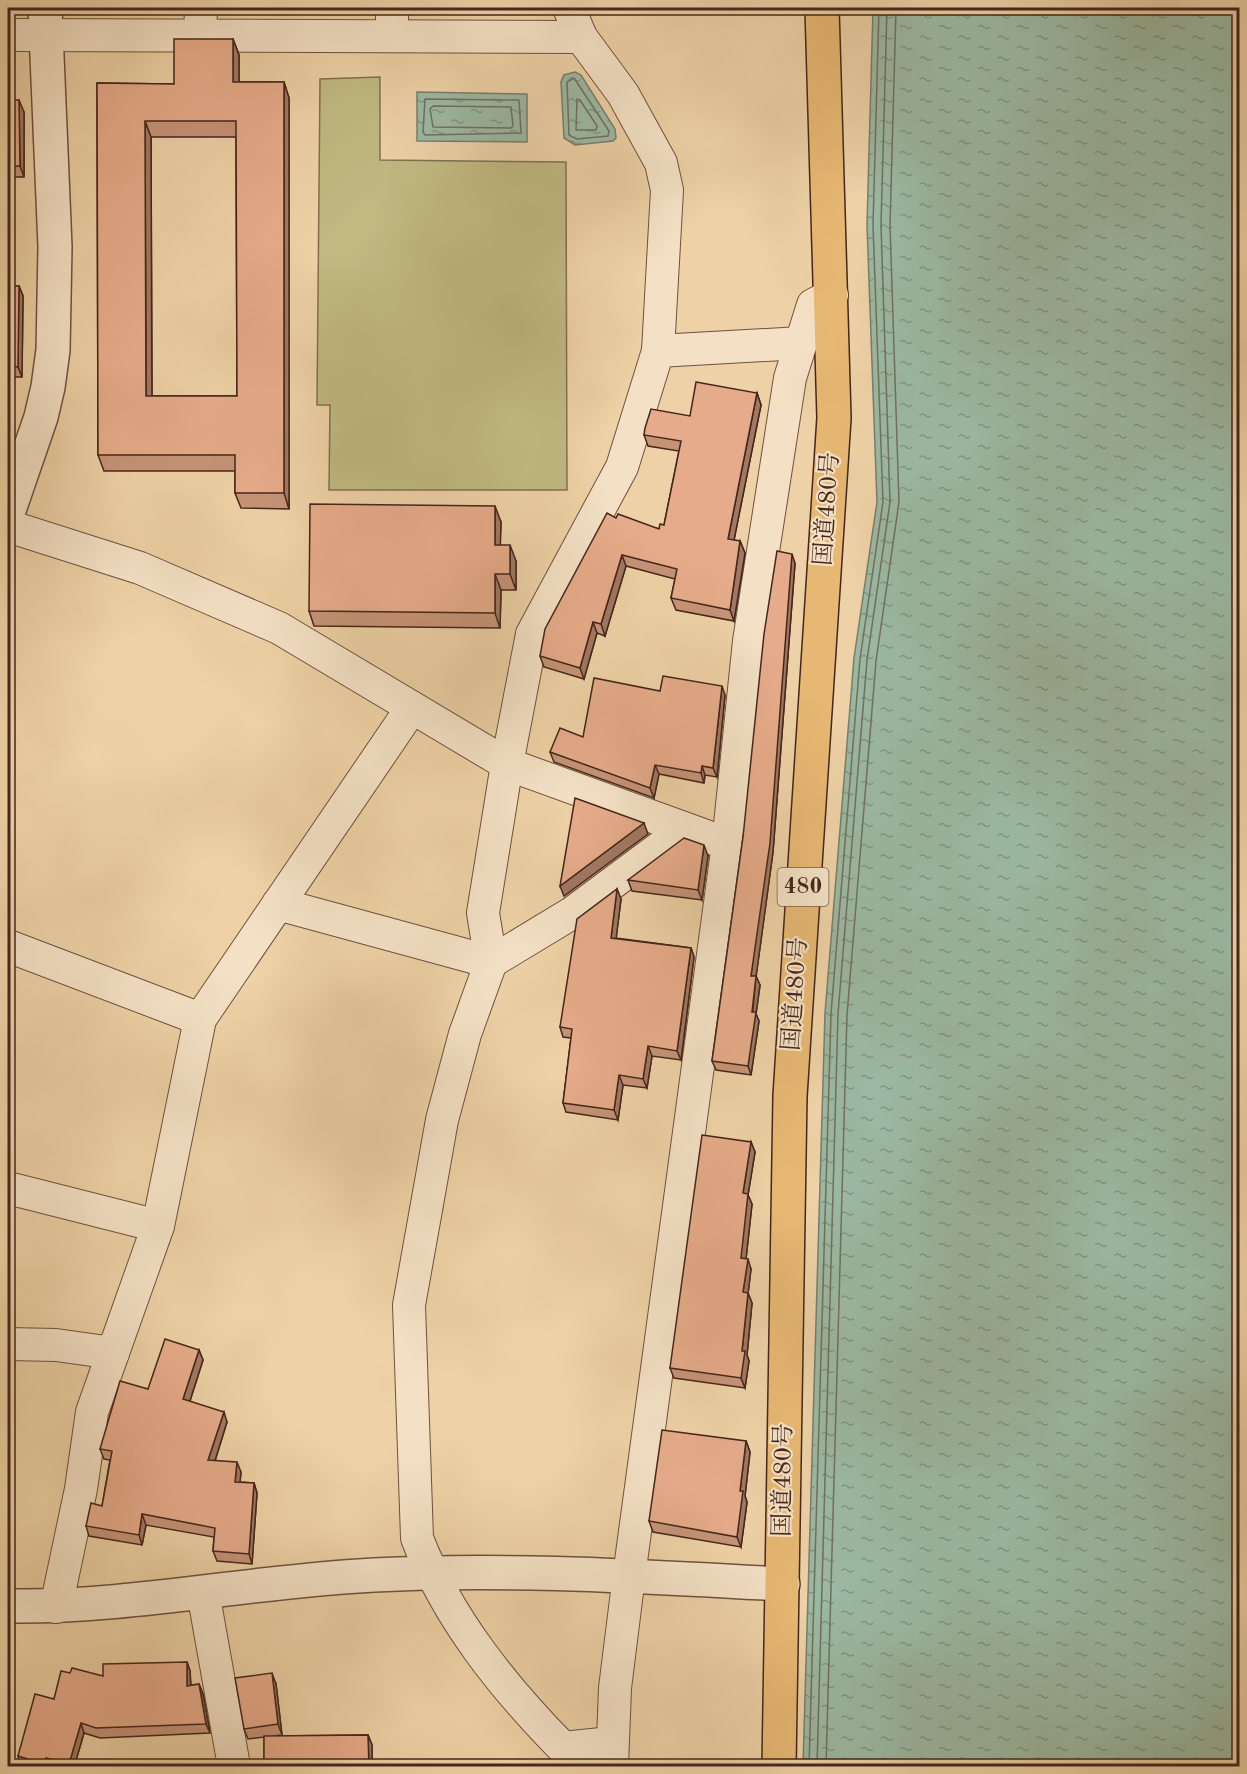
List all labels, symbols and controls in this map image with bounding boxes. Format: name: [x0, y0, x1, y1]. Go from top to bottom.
street label: 国道480号: [809, 451, 844, 567]
road number: 480: [778, 868, 828, 906]
street label: 国道480号: [777, 936, 812, 1052]
street label: 国道480号: [768, 1423, 797, 1537]

